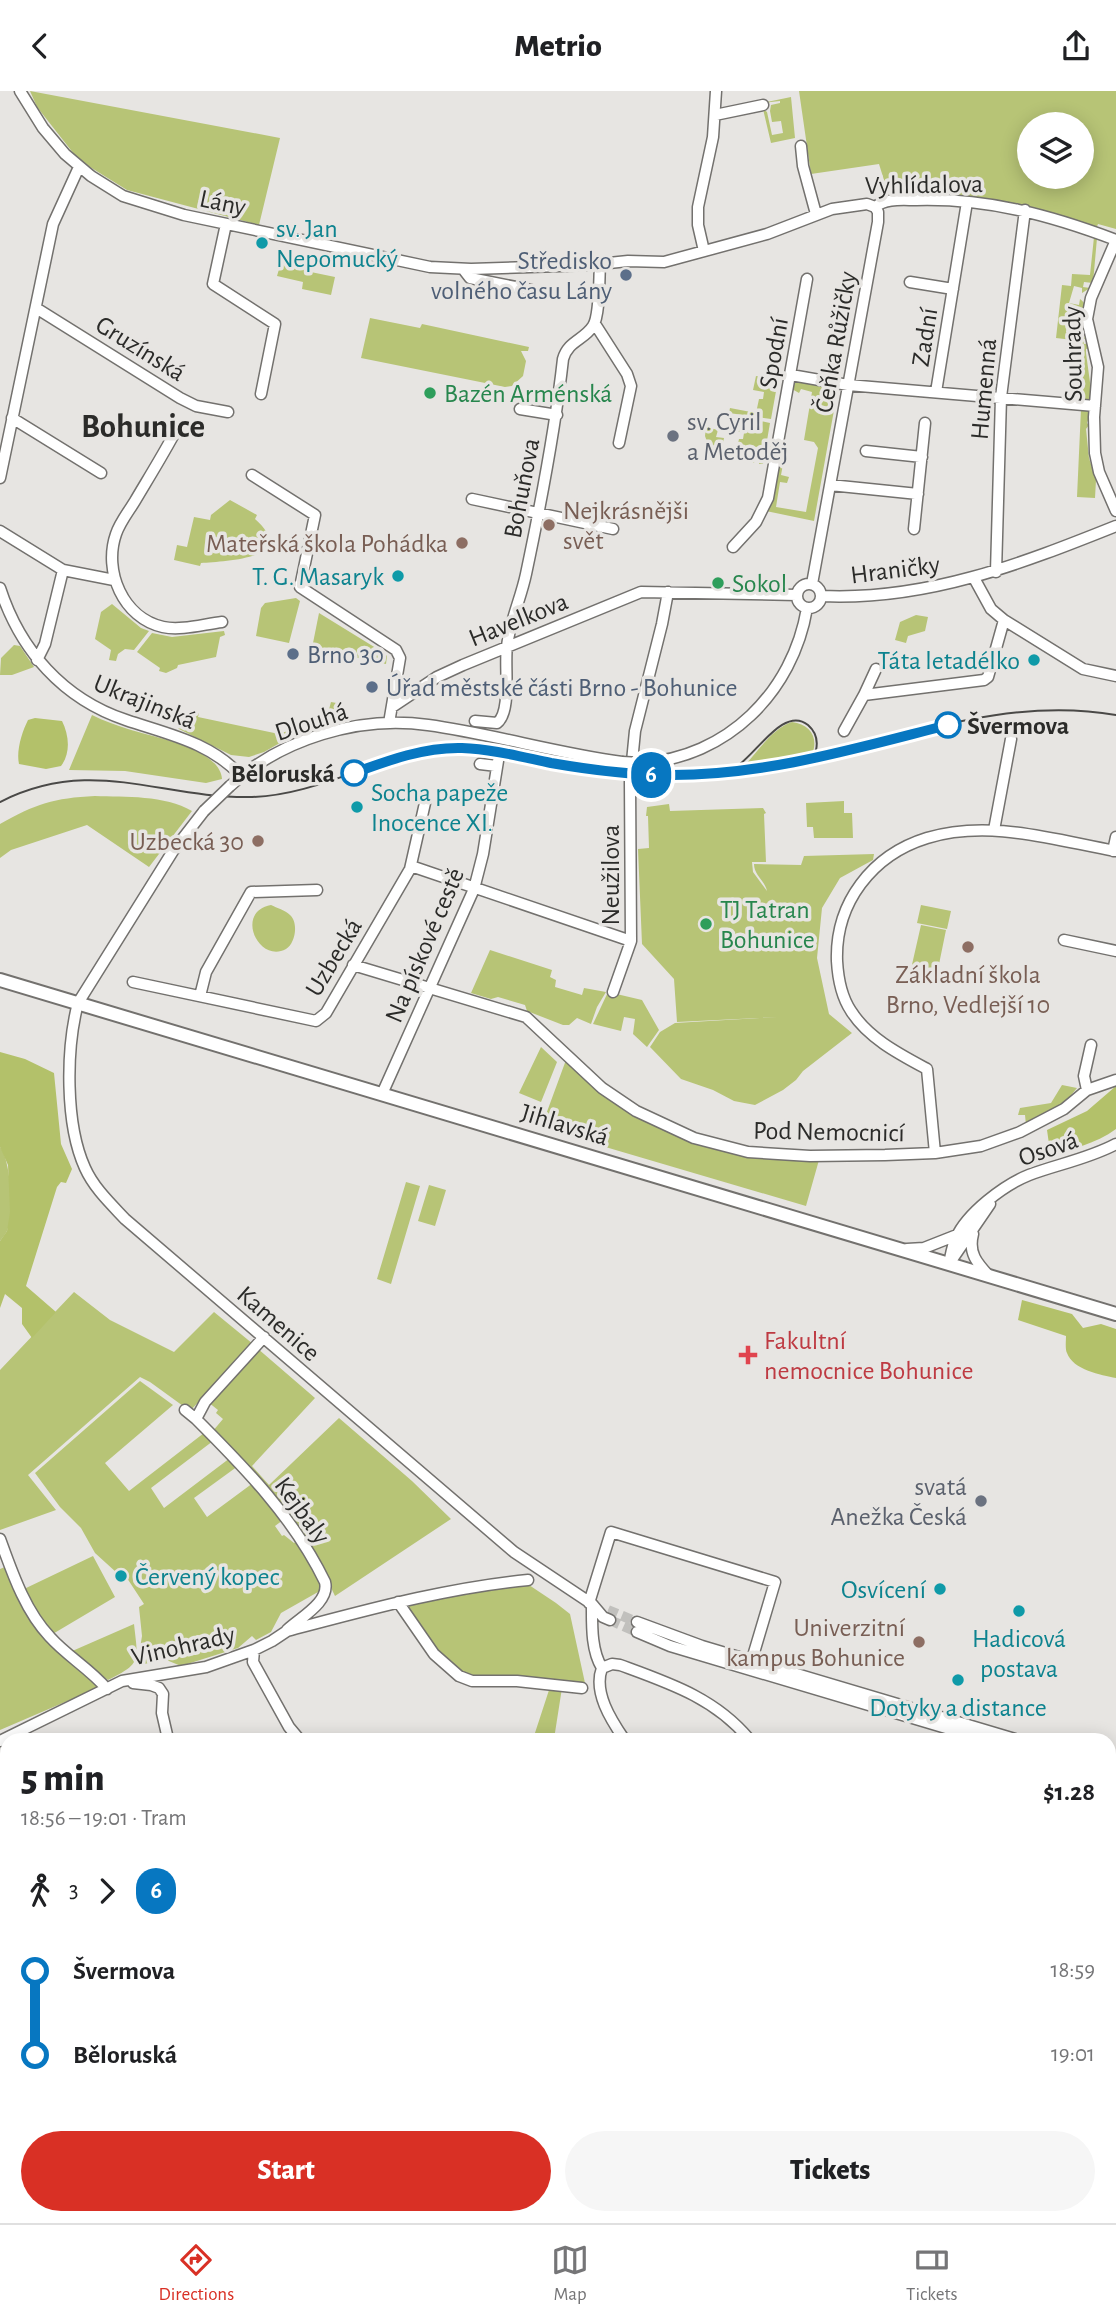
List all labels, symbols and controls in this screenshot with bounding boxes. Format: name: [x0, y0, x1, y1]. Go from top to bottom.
icon: back: [21, 27, 59, 65]
icon: share: [1057, 27, 1095, 65]
text: Metrio: [514, 30, 602, 62]
map controls: [1017, 112, 1094, 189]
button: layers: [1017, 112, 1094, 189]
street label: Vyhlídalova: [865, 171, 983, 199]
street label: Lány: [197, 185, 248, 221]
place label: sv. Jan Nepomucký: [276, 216, 398, 272]
marker: sv. Jan Nepomucký: [254, 235, 270, 251]
place label: Středisko volného času Lány: [431, 248, 612, 304]
marker: Středisko volného času Lány: [618, 267, 634, 283]
street label: Čeňka Růžičky: [810, 269, 861, 415]
street label: Zadní: [908, 305, 943, 368]
street label: Souhrady: [1059, 306, 1087, 402]
street label: Gruzínská: [91, 311, 190, 386]
street label: Spodní: [755, 315, 793, 391]
street label: Humenná: [967, 337, 1001, 441]
place label: Bazén Arménská: [444, 381, 612, 407]
marker: Bazén Arménská: [422, 385, 438, 401]
place label: sv. Cyril a Metoděj: [687, 409, 788, 465]
district label: Bohunice: [81, 411, 205, 444]
marker: sv. Cyril a Metoděj: [665, 428, 681, 444]
street label: Bohuňova: [500, 436, 544, 540]
place label: Nejkrásnějši svět: [563, 498, 689, 554]
marker: Nejkrásnějši svět: [541, 517, 557, 533]
place label: Mateřská škola Pohádka: [206, 531, 448, 557]
marker: Mateřská škola Pohádka: [454, 535, 470, 551]
street label: Hraničky: [849, 552, 941, 588]
place label: T. G. Masaryk: [252, 564, 384, 590]
marker: T. G. Masaryk: [390, 568, 406, 584]
place label: Sokol: [732, 571, 787, 597]
marker: Sokol: [710, 575, 726, 591]
street label: Havelkova: [465, 588, 572, 652]
place label: Brno 30: [307, 642, 384, 668]
marker: Brno 30: [285, 646, 301, 662]
place label: Táta letadélko: [878, 648, 1020, 674]
marker: Táta letadélko: [1026, 652, 1042, 668]
street label: Ukrajinská: [90, 670, 199, 734]
place label: Úřad městské části Brno - Bohunice: [386, 673, 737, 701]
marker: Úřad městské části Brno - Bohunice: [364, 679, 380, 695]
street label: Dlouhá: [272, 698, 351, 746]
place label: Švermova: [967, 711, 1069, 739]
marker: Švermova: [935, 712, 961, 738]
line badge: 6: [628, 752, 674, 798]
marker: Běloruská: [341, 760, 367, 786]
place label: Běloruská: [231, 761, 335, 787]
text: 6: [645, 763, 657, 787]
place label: Socha papeže Inocence XI.: [371, 780, 508, 836]
marker: Socha papeže Inocence XI.: [349, 799, 365, 815]
street label: Neužilova: [598, 825, 624, 925]
place label: Uzbecká 30: [130, 829, 244, 855]
marker: Uzbecká 30: [250, 833, 266, 849]
street label: Na pískové cestě: [381, 864, 469, 1026]
place label: TJ Tatran Bohunice: [720, 897, 815, 953]
street label: Uzbecká: [301, 914, 367, 1001]
marker: TJ Tatran Bohunice: [698, 916, 714, 932]
marker: Základní škola Brno, Vedlejší 10: [960, 939, 976, 955]
place label: Základní škola Brno, Vedlejší 10: [886, 962, 1050, 1018]
street label: Jihlavská: [518, 1099, 612, 1151]
street label: Pod Nemocnicí: [753, 1118, 906, 1146]
street label: Osová: [1015, 1127, 1081, 1171]
street label: Kamenice: [232, 1281, 325, 1366]
place label: Fakultní nemocnice Bohunice: [764, 1328, 973, 1384]
marker: Fakultní nemocnice Bohunice: [738, 1345, 758, 1365]
street label: Kejbaly: [270, 1472, 335, 1549]
place label: svatá Anežka Česká: [831, 1474, 967, 1530]
marker: svatá Anežka Česká: [973, 1493, 989, 1509]
place label: Červený kopec: [135, 1563, 280, 1590]
marker: Červený kopec: [113, 1568, 129, 1584]
place label: Osvícení: [841, 1577, 927, 1603]
marker: Osvícení: [932, 1581, 948, 1597]
marker: Hadicová postava: [1011, 1603, 1027, 1619]
place label: Univerzitní kampus Bohunice: [726, 1615, 906, 1671]
street label: Vinohrady: [129, 1621, 237, 1670]
place label: Hadicová postava: [972, 1626, 1066, 1682]
marker: Univerzitní kampus Bohunice: [911, 1634, 927, 1650]
marker: Dotyky a distance: [950, 1672, 966, 1688]
place label: Dotyky a distance: [869, 1695, 1047, 1721]
text: 5 min: [21, 1760, 105, 1798]
text: $1.28: [1043, 1779, 1095, 1805]
text: 18:56 – 19:01 · Tram: [21, 1807, 187, 1830]
icon: walk: [21, 1872, 59, 1910]
icon: forward: [88, 1872, 126, 1910]
text: 3: [69, 1879, 78, 1902]
text: 6: [150, 1879, 162, 1903]
text: Švermova: [73, 1958, 175, 1984]
text: 18:59: [1050, 1959, 1095, 1982]
text: Běloruská: [73, 2042, 177, 2068]
text: 19:01: [1051, 2043, 1095, 2066]
button: Start: [21, 2131, 551, 2211]
button: Tickets: [565, 2131, 1095, 2211]
tab: Directions: [158, 2241, 234, 2306]
tab: Map: [551, 2241, 589, 2306]
tab: Tickets: [906, 2241, 958, 2306]

